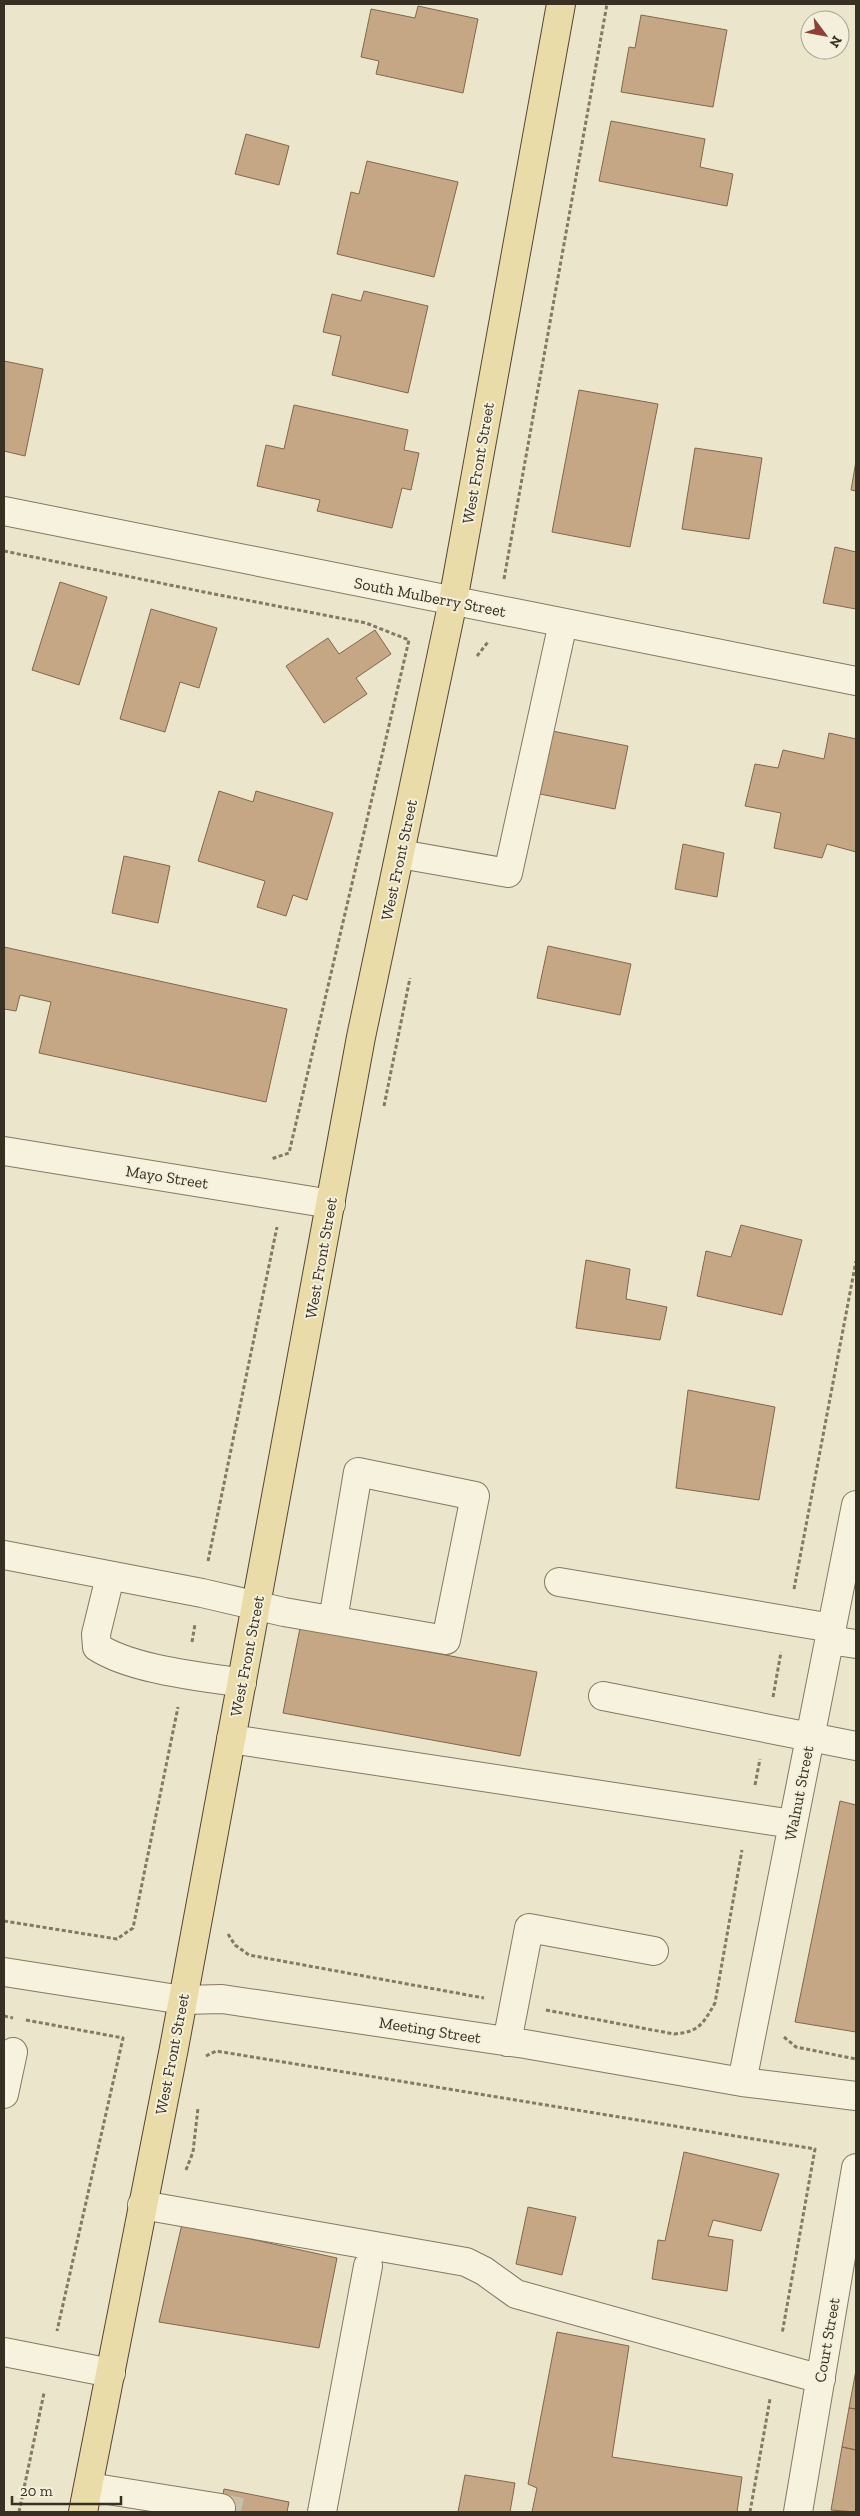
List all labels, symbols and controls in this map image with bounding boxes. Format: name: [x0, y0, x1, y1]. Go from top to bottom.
north arrow: [800, 10, 850, 60]
text: N: [825, 33, 846, 51]
street label: West Front Street: [458, 401, 498, 525]
street label: South Mulberry Street: [353, 573, 508, 621]
street label: West Front Street: [377, 798, 421, 922]
street label: Mayo Street: [124, 1161, 210, 1193]
street label: West Front Street: [301, 1196, 341, 1320]
street label: West Front Street: [226, 1594, 268, 1718]
street label: Walnut Street: [781, 1744, 818, 1842]
street label: West Front Street: [151, 1992, 193, 2116]
street label: Meeting Street: [378, 2013, 482, 2047]
street label: Court Street: [810, 2296, 844, 2384]
scale bar: [12, 2474, 121, 2506]
text: 20 m: [20, 2482, 53, 2500]

